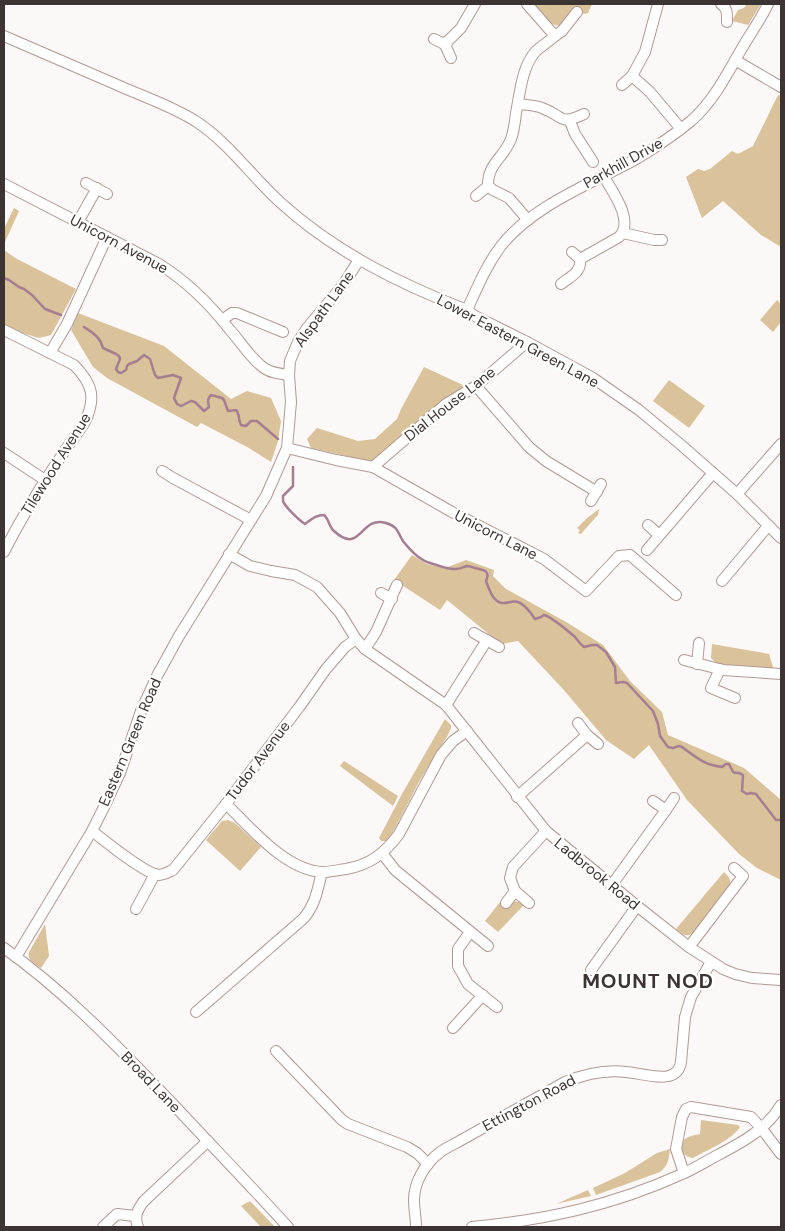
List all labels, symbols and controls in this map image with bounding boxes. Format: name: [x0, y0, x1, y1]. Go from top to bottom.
street label: Parkhill Drive: [580, 133, 666, 193]
street label: Unicorn Avenue: [66, 210, 172, 278]
street label: Alspath Lane: [289, 267, 359, 351]
street label: Lower Eastern Green Lane: [433, 290, 603, 392]
street label: Dial House Lane: [400, 362, 500, 446]
street label: Tilewood Avenue: [17, 409, 95, 519]
street label: Unicorn Lane: [451, 505, 541, 565]
street label: Eastern Green Road: [94, 675, 166, 809]
street label: Tudor Avenue: [221, 717, 295, 805]
street label: Ladbrook Road: [550, 833, 644, 915]
district label: MOUNT NOD: [582, 968, 714, 994]
street label: Broad Lane: [117, 1047, 185, 1117]
street label: Ettington Road: [479, 1070, 579, 1136]

